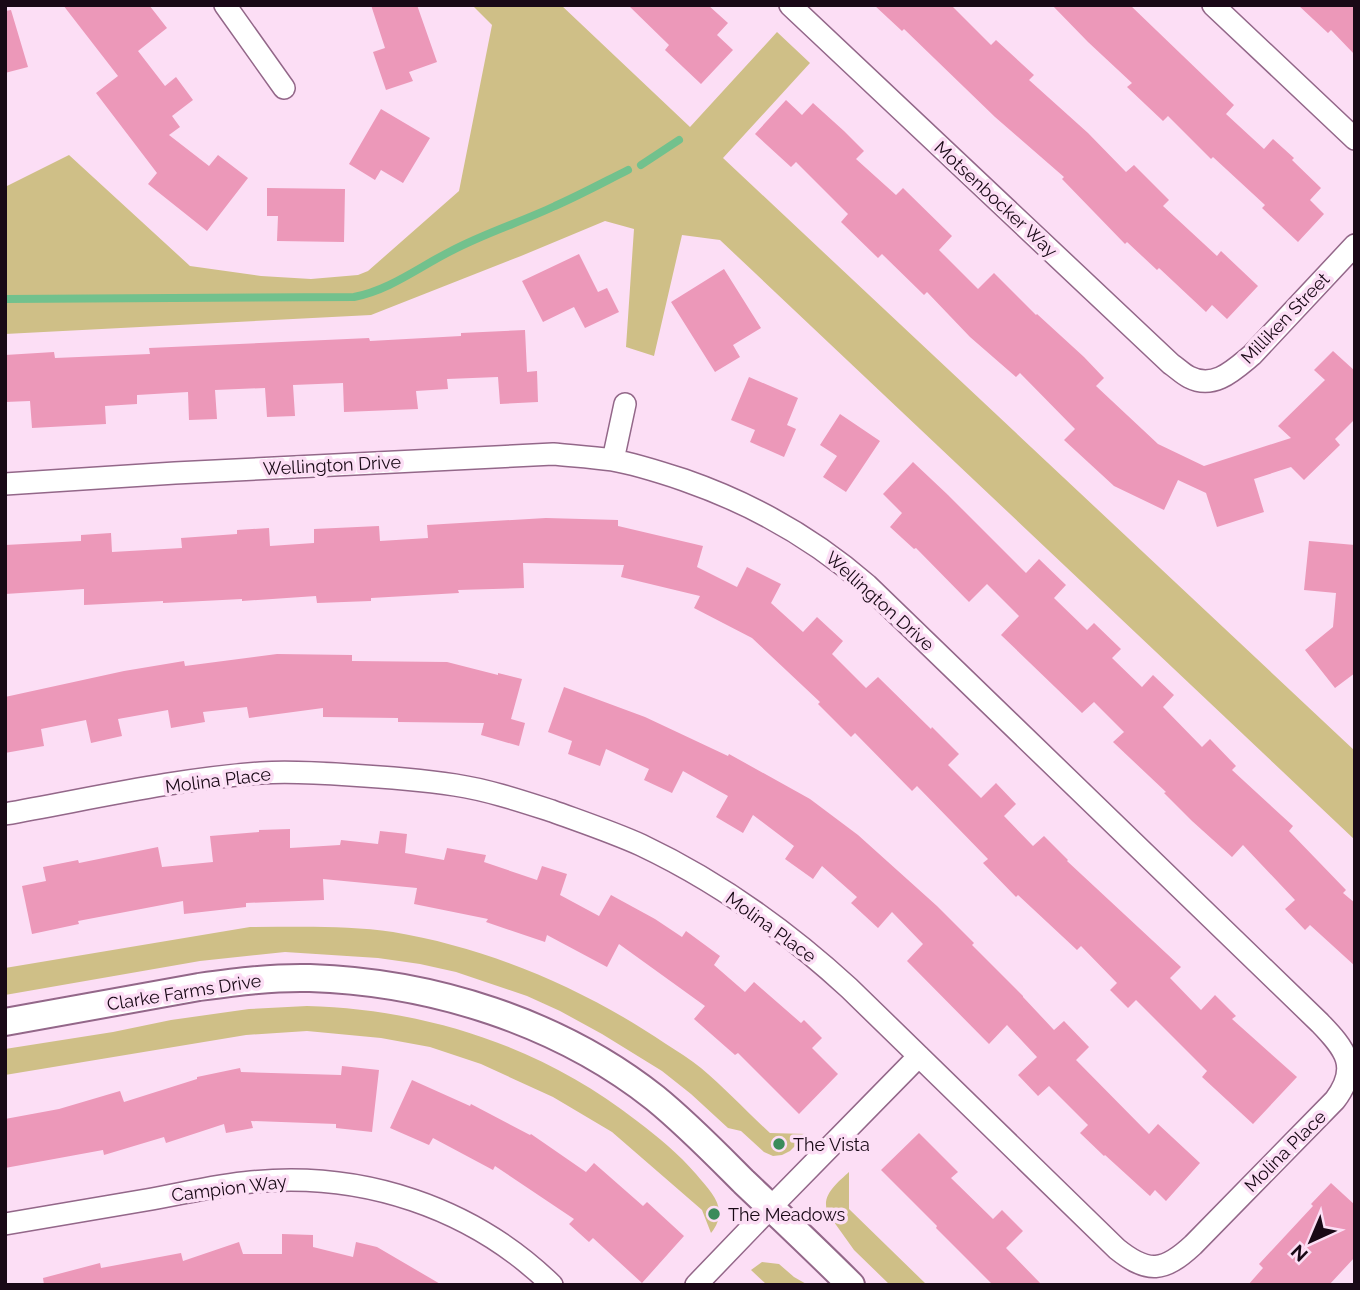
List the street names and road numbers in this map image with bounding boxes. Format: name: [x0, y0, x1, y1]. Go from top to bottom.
street label: Motsenbocker Way: [930, 137, 1062, 262]
street label: Milliken Street: [1236, 268, 1334, 368]
street label: Wellington Drive: [262, 451, 402, 479]
street label: Wellington Drive: [822, 547, 939, 655]
street label: Molina Place: [164, 763, 272, 797]
street label: Molina Place: [722, 887, 821, 967]
street label: Clarke Farms Drive: [105, 969, 263, 1015]
street label: Molina Place: [1240, 1106, 1330, 1196]
street label: Campion Way: [170, 1170, 288, 1205]

